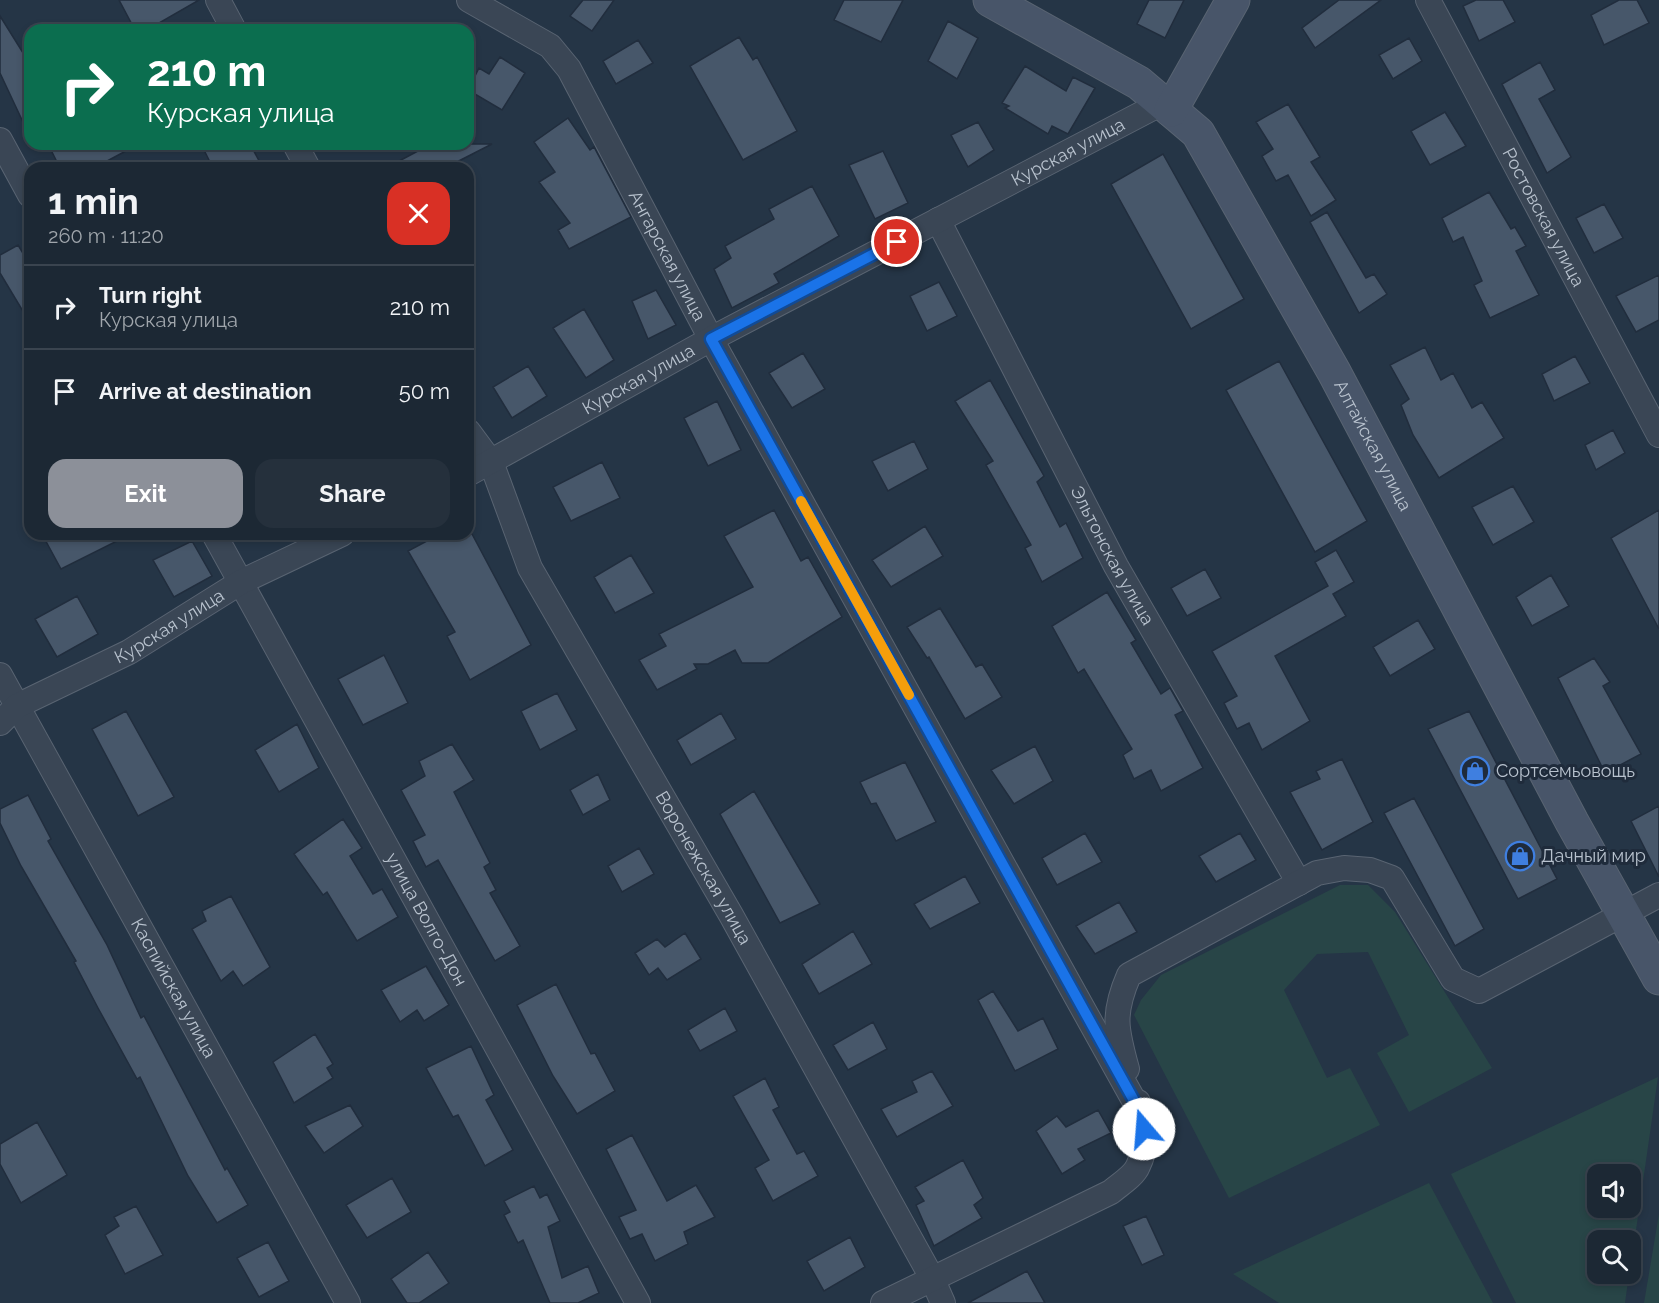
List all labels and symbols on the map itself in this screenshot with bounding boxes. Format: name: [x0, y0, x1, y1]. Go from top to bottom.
street label: Курская улица: [1008, 113, 1128, 190]
street label: Ростовская улица: [1498, 144, 1589, 290]
street label: Ангарская улица: [625, 187, 711, 324]
pin: [871, 216, 922, 267]
street label: Курская улица: [578, 339, 698, 418]
street label: Алтайская улица: [1330, 376, 1416, 514]
street label: Эльтонская улица: [1067, 482, 1159, 629]
street label: Курская улица: [111, 584, 228, 667]
shop icon: Сортсемьовощь: [1459, 755, 1491, 787]
place label: Сортсемьовощь: [1496, 760, 1635, 781]
street label: Воронежская улица: [652, 787, 756, 948]
shop icon: Дачный мир: [1504, 840, 1536, 872]
place label: Дачный мир: [1541, 845, 1646, 866]
street label: улица Волго-Дон: [382, 849, 472, 989]
street label: Каспийская улица: [127, 914, 221, 1061]
position arrow: [1112, 1097, 1176, 1161]

